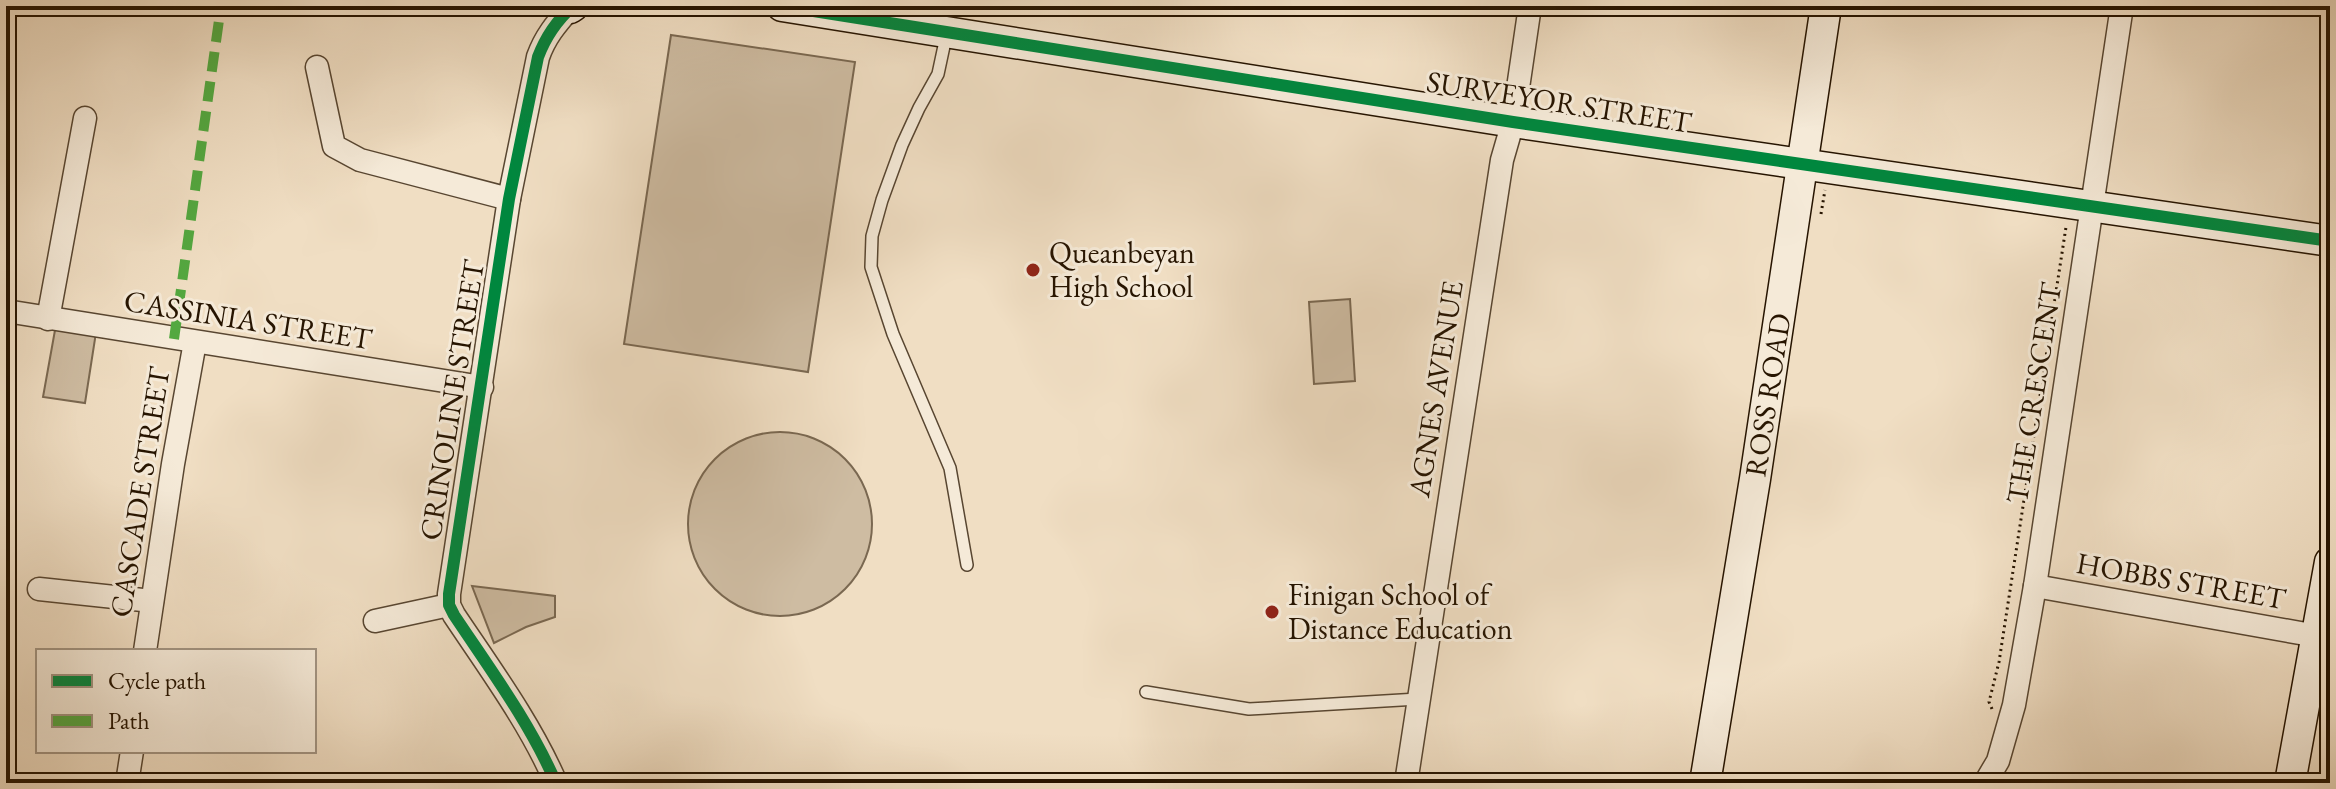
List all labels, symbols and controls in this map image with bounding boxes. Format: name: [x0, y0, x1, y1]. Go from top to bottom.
street label: SURVEYOR STREET: [1424, 61, 1695, 142]
place label: Queanbeyan High School: [1049, 233, 1195, 306]
street label: CRINOLINE STREET: [410, 256, 493, 543]
marker: Queanbeyan High School: [1024, 261, 1042, 279]
street label: AGNES AVENUE: [1399, 278, 1472, 501]
street label: THE CRESCENT: [1997, 279, 2070, 506]
street label: CASSINIA STREET: [121, 281, 376, 358]
street label: ROSS ROAD: [1735, 310, 1800, 479]
street label: CASCADE STREET: [100, 363, 179, 620]
street label: HOBBS STREET: [2073, 543, 2290, 618]
place label: Finigan School of Distance Education: [1288, 575, 1513, 648]
marker: Finigan School of Distance Education: [1263, 603, 1281, 621]
legend: [36, 649, 316, 753]
text: Cycle path: [108, 665, 206, 696]
text: Path: [108, 705, 150, 736]

